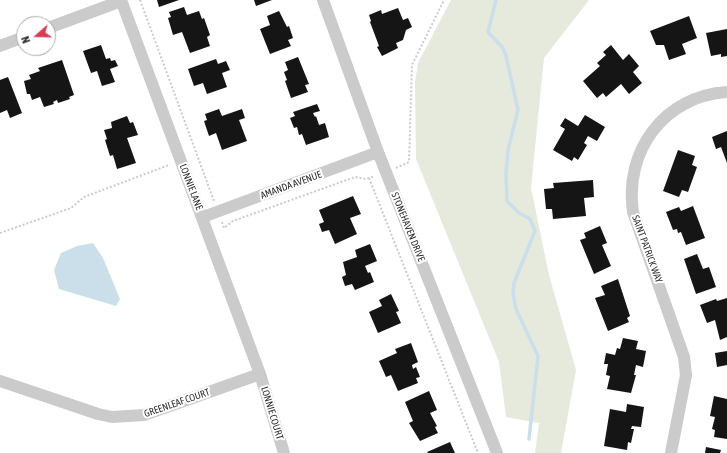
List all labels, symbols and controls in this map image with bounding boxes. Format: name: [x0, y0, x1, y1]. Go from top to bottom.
north arrow: [16, 16, 56, 56]
text: N: [19, 35, 32, 45]
street label: LONNIE LANE: [177, 162, 205, 212]
street label: AMANDA AVENUE: [259, 168, 323, 202]
street label: STONEHAVEN DRIVE: [389, 191, 427, 263]
street label: SAINT PATRICK WAY: [629, 214, 665, 284]
street label: LONNIE COURT: [258, 385, 286, 441]
street label: GREENLEAF COURT: [143, 386, 211, 420]

